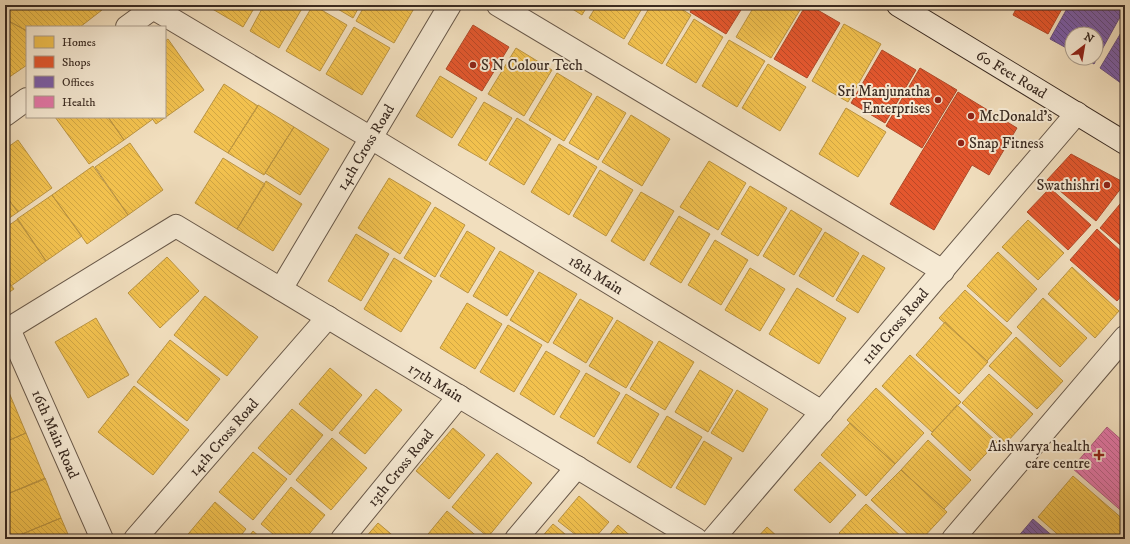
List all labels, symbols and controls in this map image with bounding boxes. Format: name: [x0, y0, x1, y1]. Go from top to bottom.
legend: [26, 26, 166, 118]
north arrow: [1064, 26, 1104, 66]
text: N: [1081, 30, 1096, 47]
text: Homes: [62, 35, 96, 50]
street label: 60 Feet Road: [972, 46, 1051, 104]
text: Shops: [62, 55, 90, 70]
place label: S N Colour Tech: [481, 56, 583, 75]
marker: S N Colour Tech: [468, 60, 478, 70]
text: Offices: [62, 75, 94, 90]
place label: Sri Manjunatha Enterprises: [838, 82, 931, 118]
text: Health: [62, 95, 96, 110]
marker: Sri Manjunatha Enterprises: [933, 95, 943, 105]
street label: 14th Cross Road: [333, 100, 399, 194]
place label: McDonald's: [979, 107, 1052, 126]
marker: McDonald's: [966, 111, 976, 121]
place label: Snap Fitness: [969, 134, 1044, 153]
marker: Snap Fitness: [956, 138, 966, 148]
place label: Swathishri: [1036, 176, 1099, 195]
marker: Swathishri: [1102, 180, 1112, 190]
street label: 18th Main: [565, 251, 627, 299]
street label: 11th Cross Road: [857, 284, 933, 368]
street label: 17th Main: [405, 359, 467, 407]
street label: 16th Main Road: [27, 387, 83, 482]
street label: 14th Cross Road: [185, 394, 263, 480]
street label: 13th Cross Road: [363, 425, 438, 511]
place label: Aishwarya health care centre: [988, 437, 1090, 473]
marker: Aishwarya health care centre: [1093, 449, 1105, 461]

